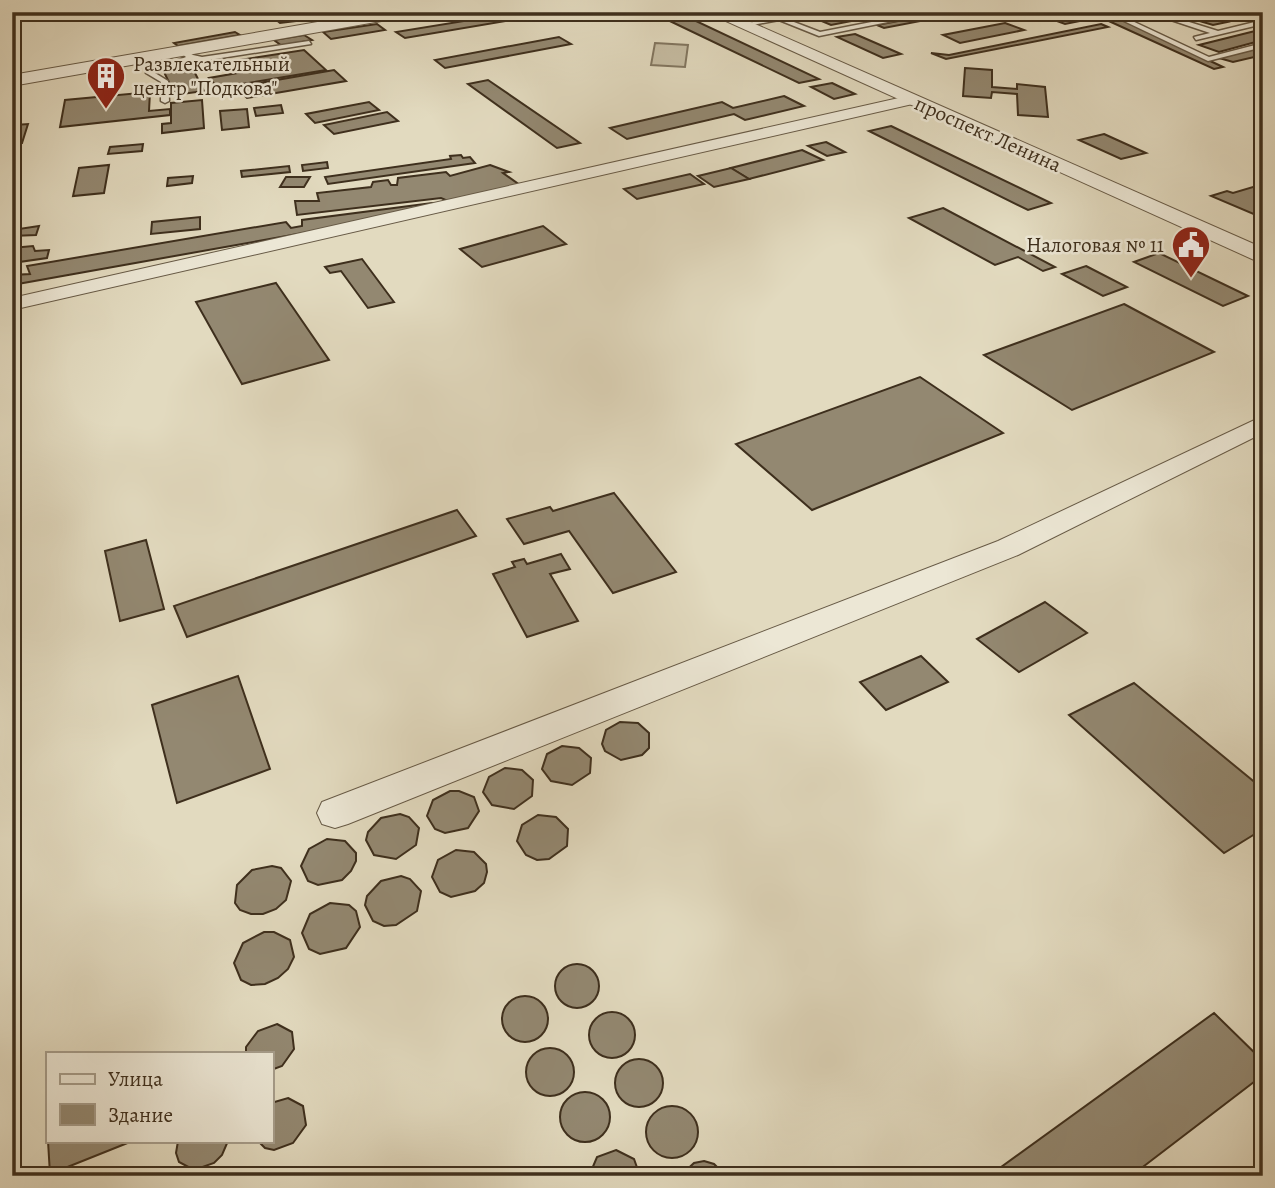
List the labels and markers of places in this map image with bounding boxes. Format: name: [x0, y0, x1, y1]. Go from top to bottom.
place label: Развлекательный центр "Подкова": [133, 50, 290, 102]
building icon: Развлекательный центр "Подкова": [85, 55, 127, 110]
public building icon: Налоговая № 11: [1170, 224, 1212, 279]
place label: Налоговая № 11: [1026, 231, 1164, 259]

